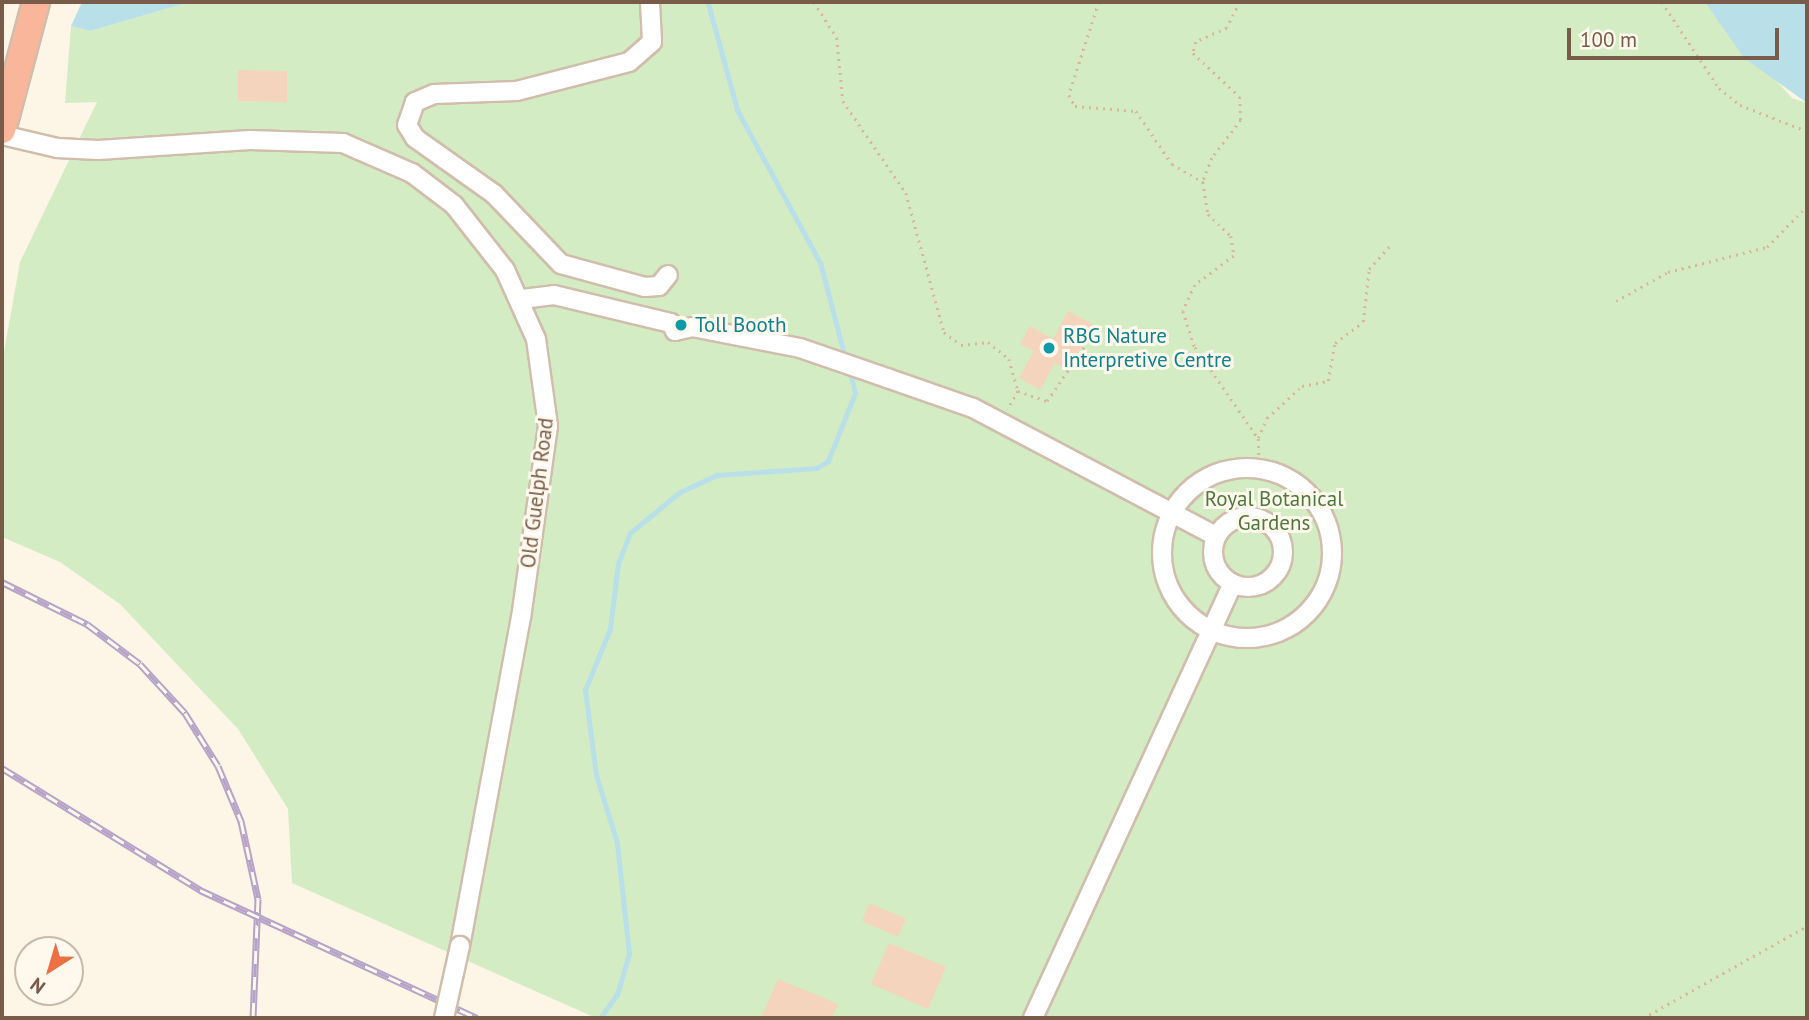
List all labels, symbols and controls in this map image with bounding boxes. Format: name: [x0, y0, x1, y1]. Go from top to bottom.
scale bar: [1571, 14, 1783, 58]
text: 100 m: [1580, 26, 1637, 53]
place label: Toll Booth: [695, 312, 786, 338]
marker: Toll Booth: [673, 317, 689, 333]
place label: RBG Nature Interpretive Centre: [1063, 323, 1232, 373]
marker: RBG Nature Interpretive Centre: [1041, 340, 1057, 356]
street label: Old Guelph Road: [515, 416, 559, 570]
park label: Royal Botanical Gardens: [1205, 486, 1343, 536]
north arrow: [14, 936, 84, 1006]
text: N: [25, 973, 50, 1000]

